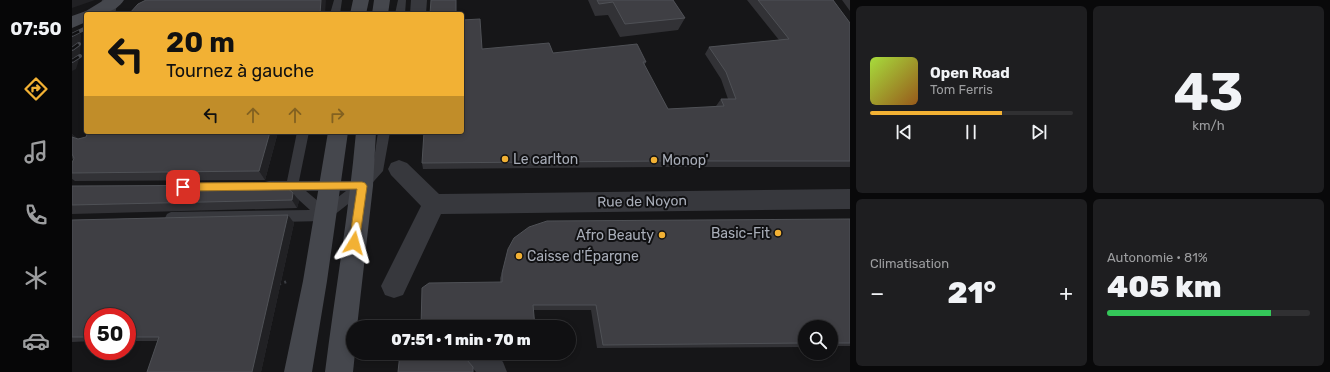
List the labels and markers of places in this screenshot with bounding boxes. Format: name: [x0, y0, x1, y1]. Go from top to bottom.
place label: Le carlton: [513, 151, 578, 168]
place label: Monop': [662, 152, 709, 169]
marker: Le carlton: [500, 154, 510, 164]
marker: Monop': [649, 155, 659, 165]
pin: [166, 170, 200, 204]
place label: Basic-Fit: [711, 225, 771, 242]
place label: Afro Beauty: [576, 227, 654, 244]
marker: Basic-Fit: [773, 228, 783, 238]
marker: Afro Beauty: [657, 230, 667, 240]
place label: Caisse d'Épargne: [527, 247, 639, 265]
marker: Caisse d'Épargne: [514, 251, 524, 261]

